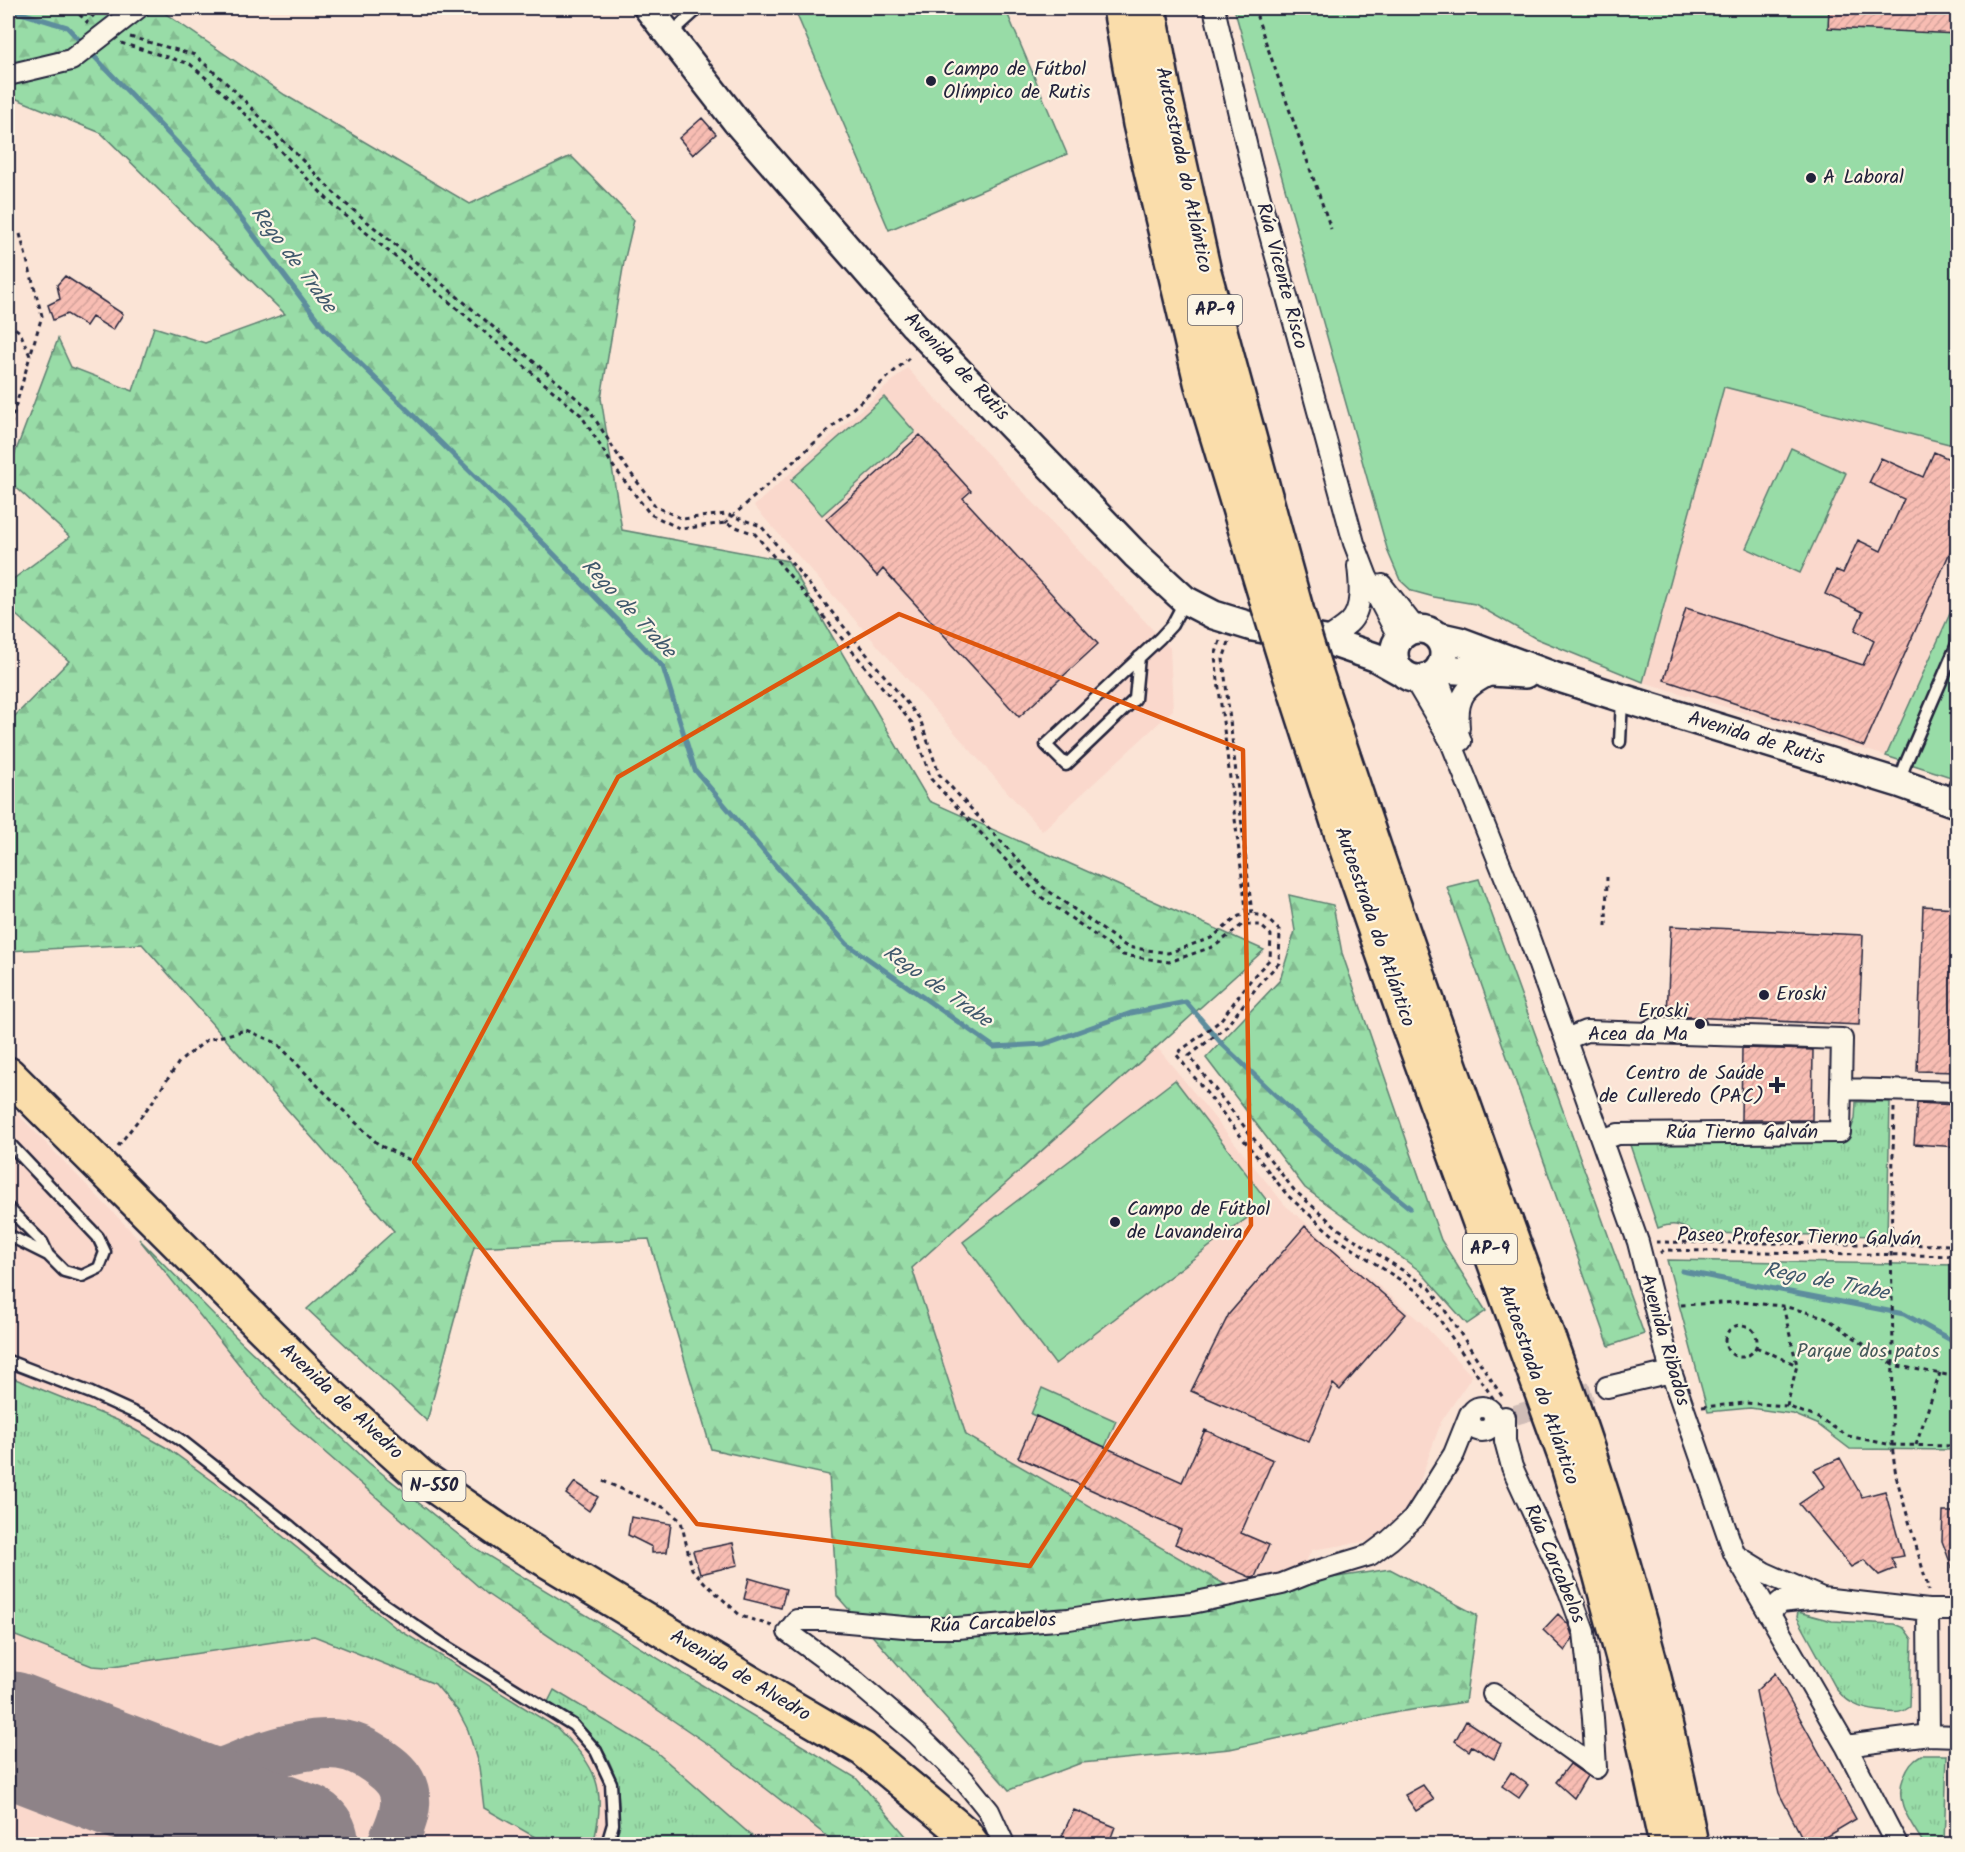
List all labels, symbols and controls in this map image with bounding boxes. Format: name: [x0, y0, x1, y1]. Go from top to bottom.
place label: Campo de Fútbol Olímpico de Rutis: [943, 54, 1091, 109]
street label: Autoestrada do Atlántico: [1146, 64, 1220, 276]
marker: Campo de Fútbol Olímpico de Rutis: [924, 74, 938, 88]
place label: A Laboral: [1823, 162, 1904, 194]
marker: A Laboral: [1804, 171, 1818, 185]
street label: Rúa Vicente Risco: [1246, 199, 1316, 353]
water label: Rego de Trabe: [242, 200, 346, 322]
road number: AP-9: [1188, 295, 1242, 325]
street label: Avenida de Rutis: [895, 305, 1017, 429]
water label: Rego de Trabe: [573, 551, 685, 668]
street label: Avenida de Rutis: [1684, 703, 1829, 775]
street label: Autoestrada do Atlántico: [1325, 823, 1423, 1031]
water label: Rego de Trabe: [876, 937, 1000, 1038]
place label: Eroski: [1776, 979, 1827, 1011]
marker: Eroski: [1757, 988, 1771, 1002]
place label: Eroski Acea da Ma: [1588, 996, 1689, 1051]
marker: Eroski Acea da Ma: [1693, 1017, 1707, 1031]
place label: Centro de Saúde de Culleredo (PAC): [1599, 1058, 1764, 1113]
marker: Centro de Saúde de Culleredo (PAC): [1768, 1076, 1786, 1094]
street label: Rúa Tierno Galván: [1666, 1117, 1818, 1149]
place label: Campo de Fútbol de Lavandeira: [1127, 1194, 1270, 1249]
marker: Campo de Fútbol de Lavandeira: [1108, 1215, 1122, 1229]
street label: Paseo Profesor Tierno Galván: [1677, 1220, 1921, 1256]
road number: AP-9: [1463, 1234, 1517, 1264]
water label: Rego de Trabe: [1761, 1254, 1894, 1311]
street label: Avenida Ribados: [1630, 1270, 1698, 1410]
street label: Autoestrada do Atlántico: [1489, 1281, 1587, 1489]
street label: Avenida de Alvedro: [272, 1336, 410, 1468]
park label: Parque dos patos: [1797, 1336, 1940, 1368]
road number: N-550: [402, 1471, 466, 1501]
street label: Rúa Carcabelos: [1514, 1499, 1594, 1629]
street label: Rúa Carcabelos: [929, 1605, 1058, 1643]
street label: Avenida de Alvedro: [663, 1621, 817, 1731]

